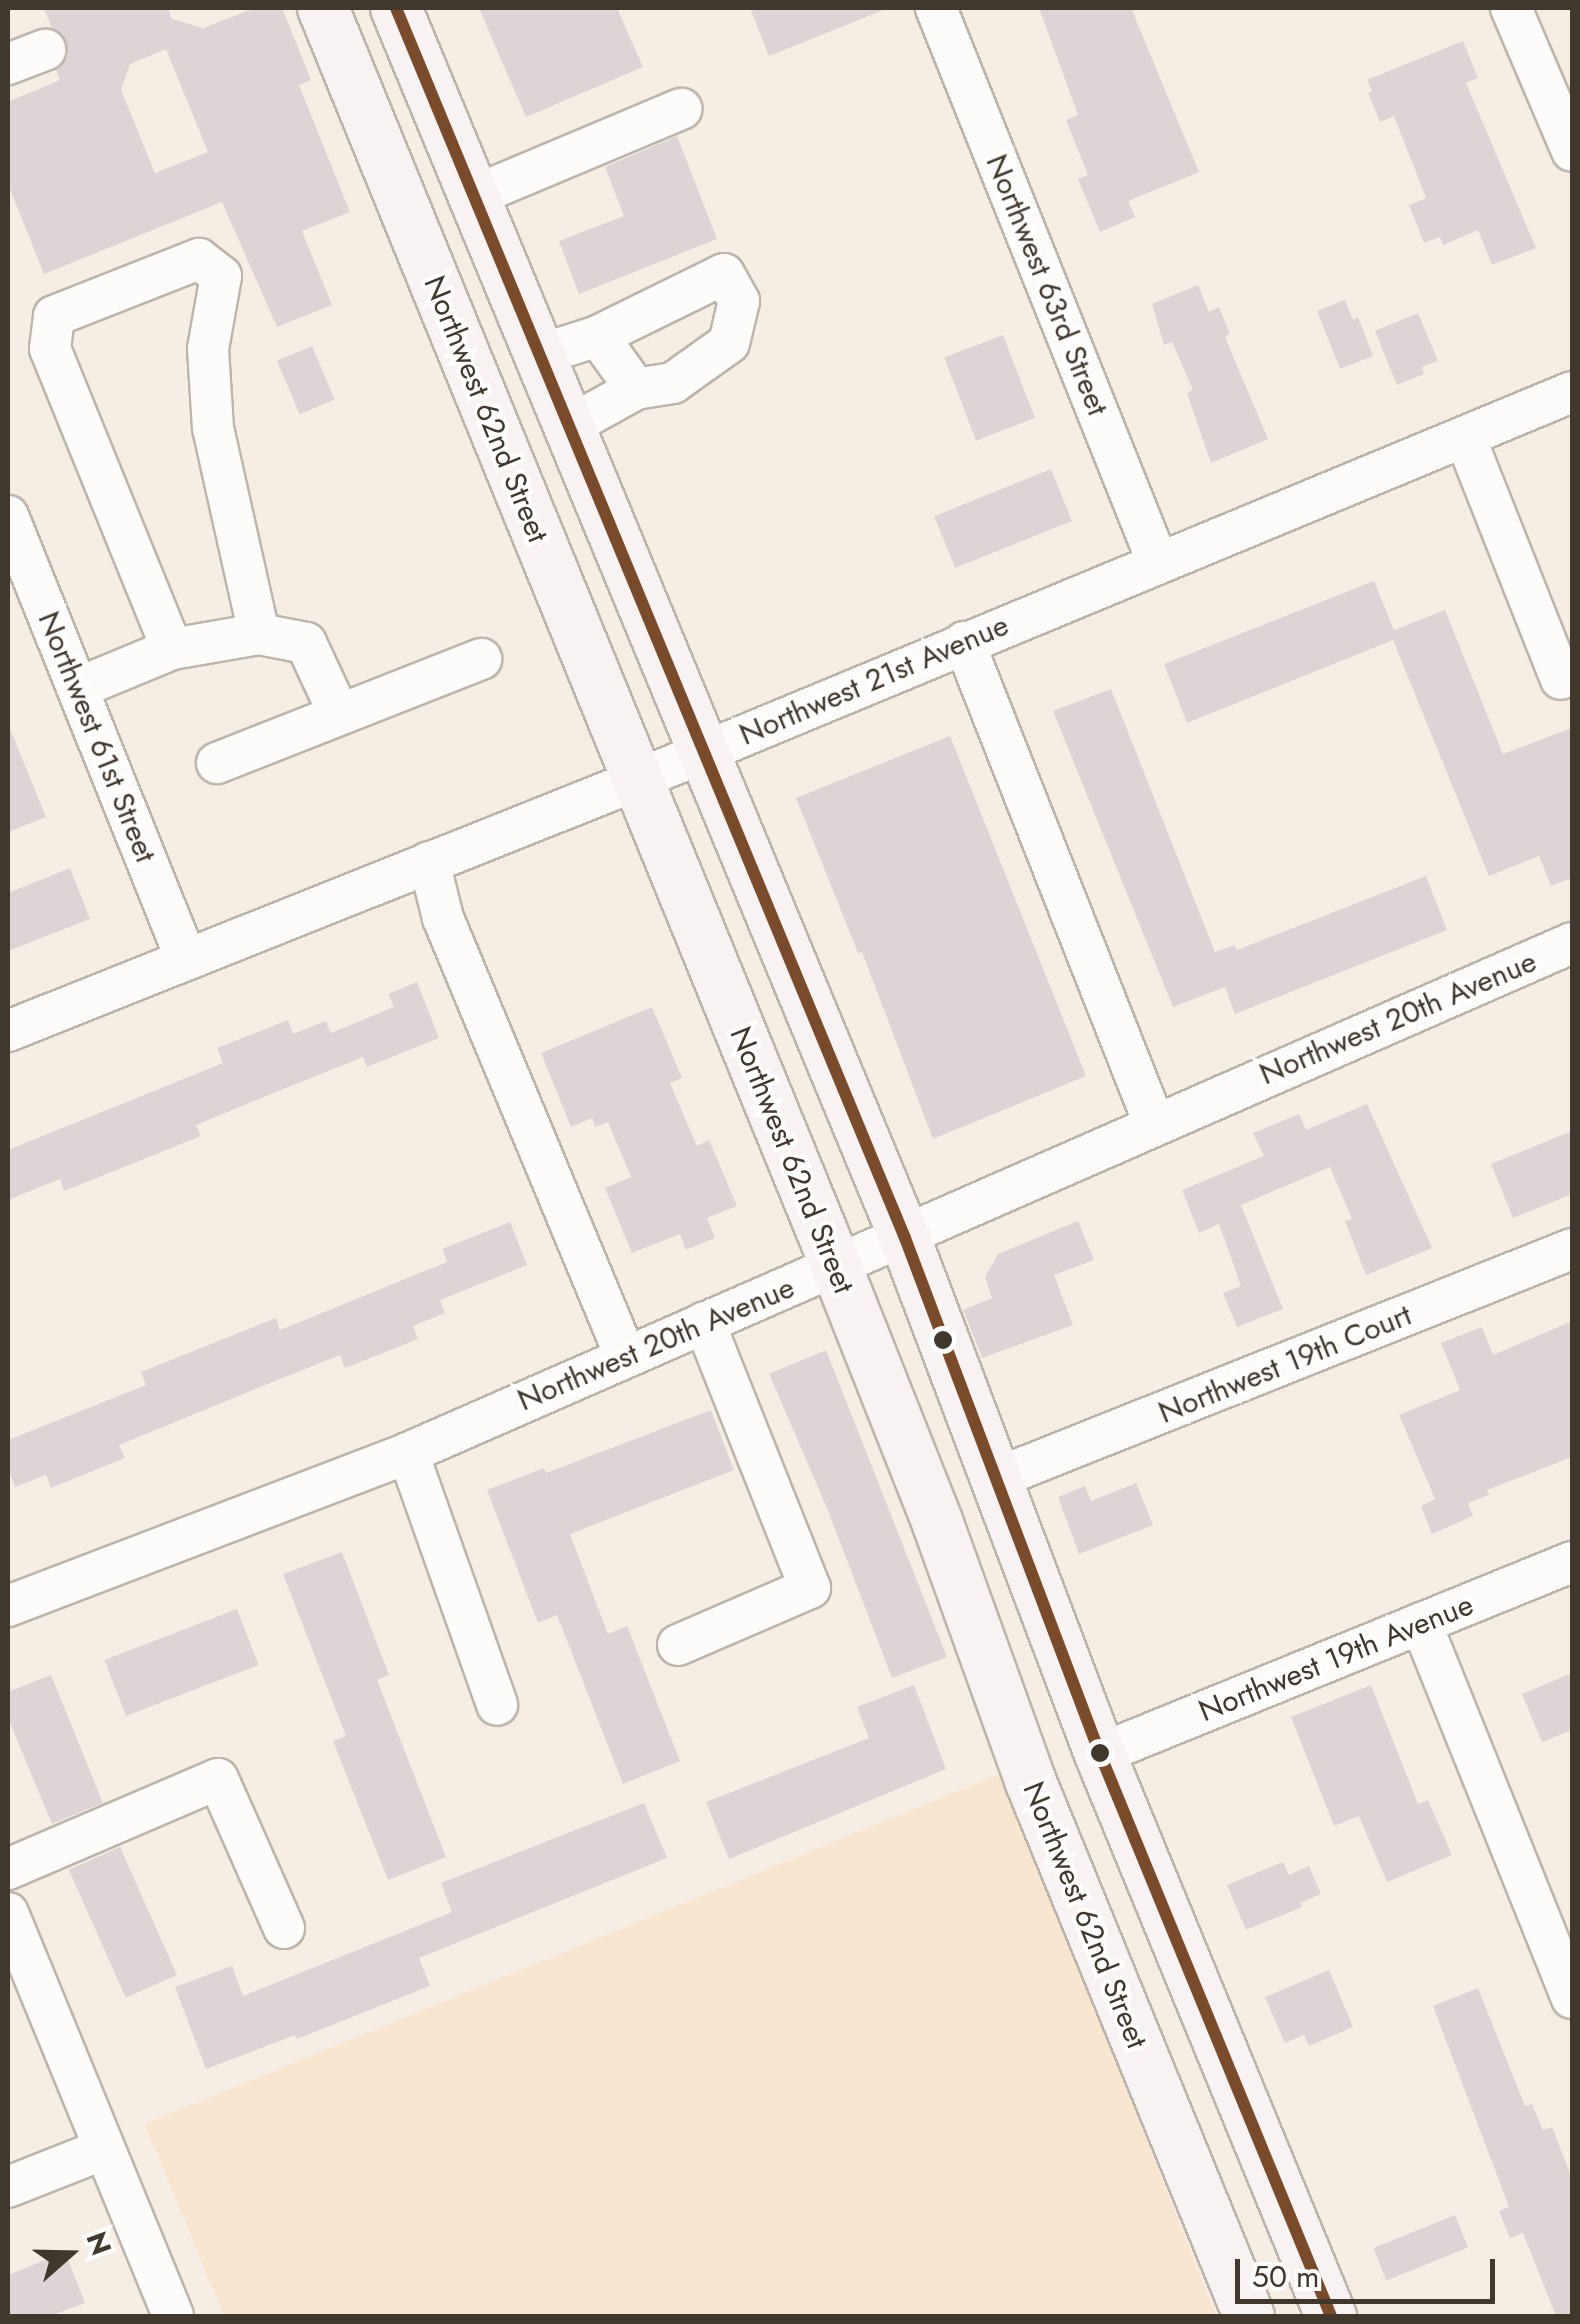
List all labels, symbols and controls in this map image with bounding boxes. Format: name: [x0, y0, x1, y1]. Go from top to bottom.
street label: Northwest 63rd Street: [978, 149, 1116, 421]
street label: Northwest 62nd Street: [416, 271, 556, 547]
street label: Northwest 61st Street: [30, 606, 164, 868]
street label: Northwest 21st Avenue: [734, 607, 1014, 753]
street label: Northwest 20th Avenue: [1254, 943, 1542, 1093]
street label: Northwest 62nd Street: [722, 1022, 862, 1298]
street label: Northwest 20th Avenue: [512, 1269, 800, 1419]
street label: Northwest 19th Court: [1153, 1297, 1417, 1431]
unlabelled marker: [933, 1330, 953, 1350]
street label: Northwest 19th Avenue: [1194, 1587, 1478, 1729]
unlabelled marker: [1090, 1743, 1110, 1763]
street label: Northwest 62nd Street: [1015, 1777, 1155, 2053]
north arrow: [20, 2204, 120, 2304]
text: N: [76, 2226, 122, 2261]
scale bar: [1240, 2239, 1500, 2301]
text: 50 m: [1252, 2255, 1319, 2298]

